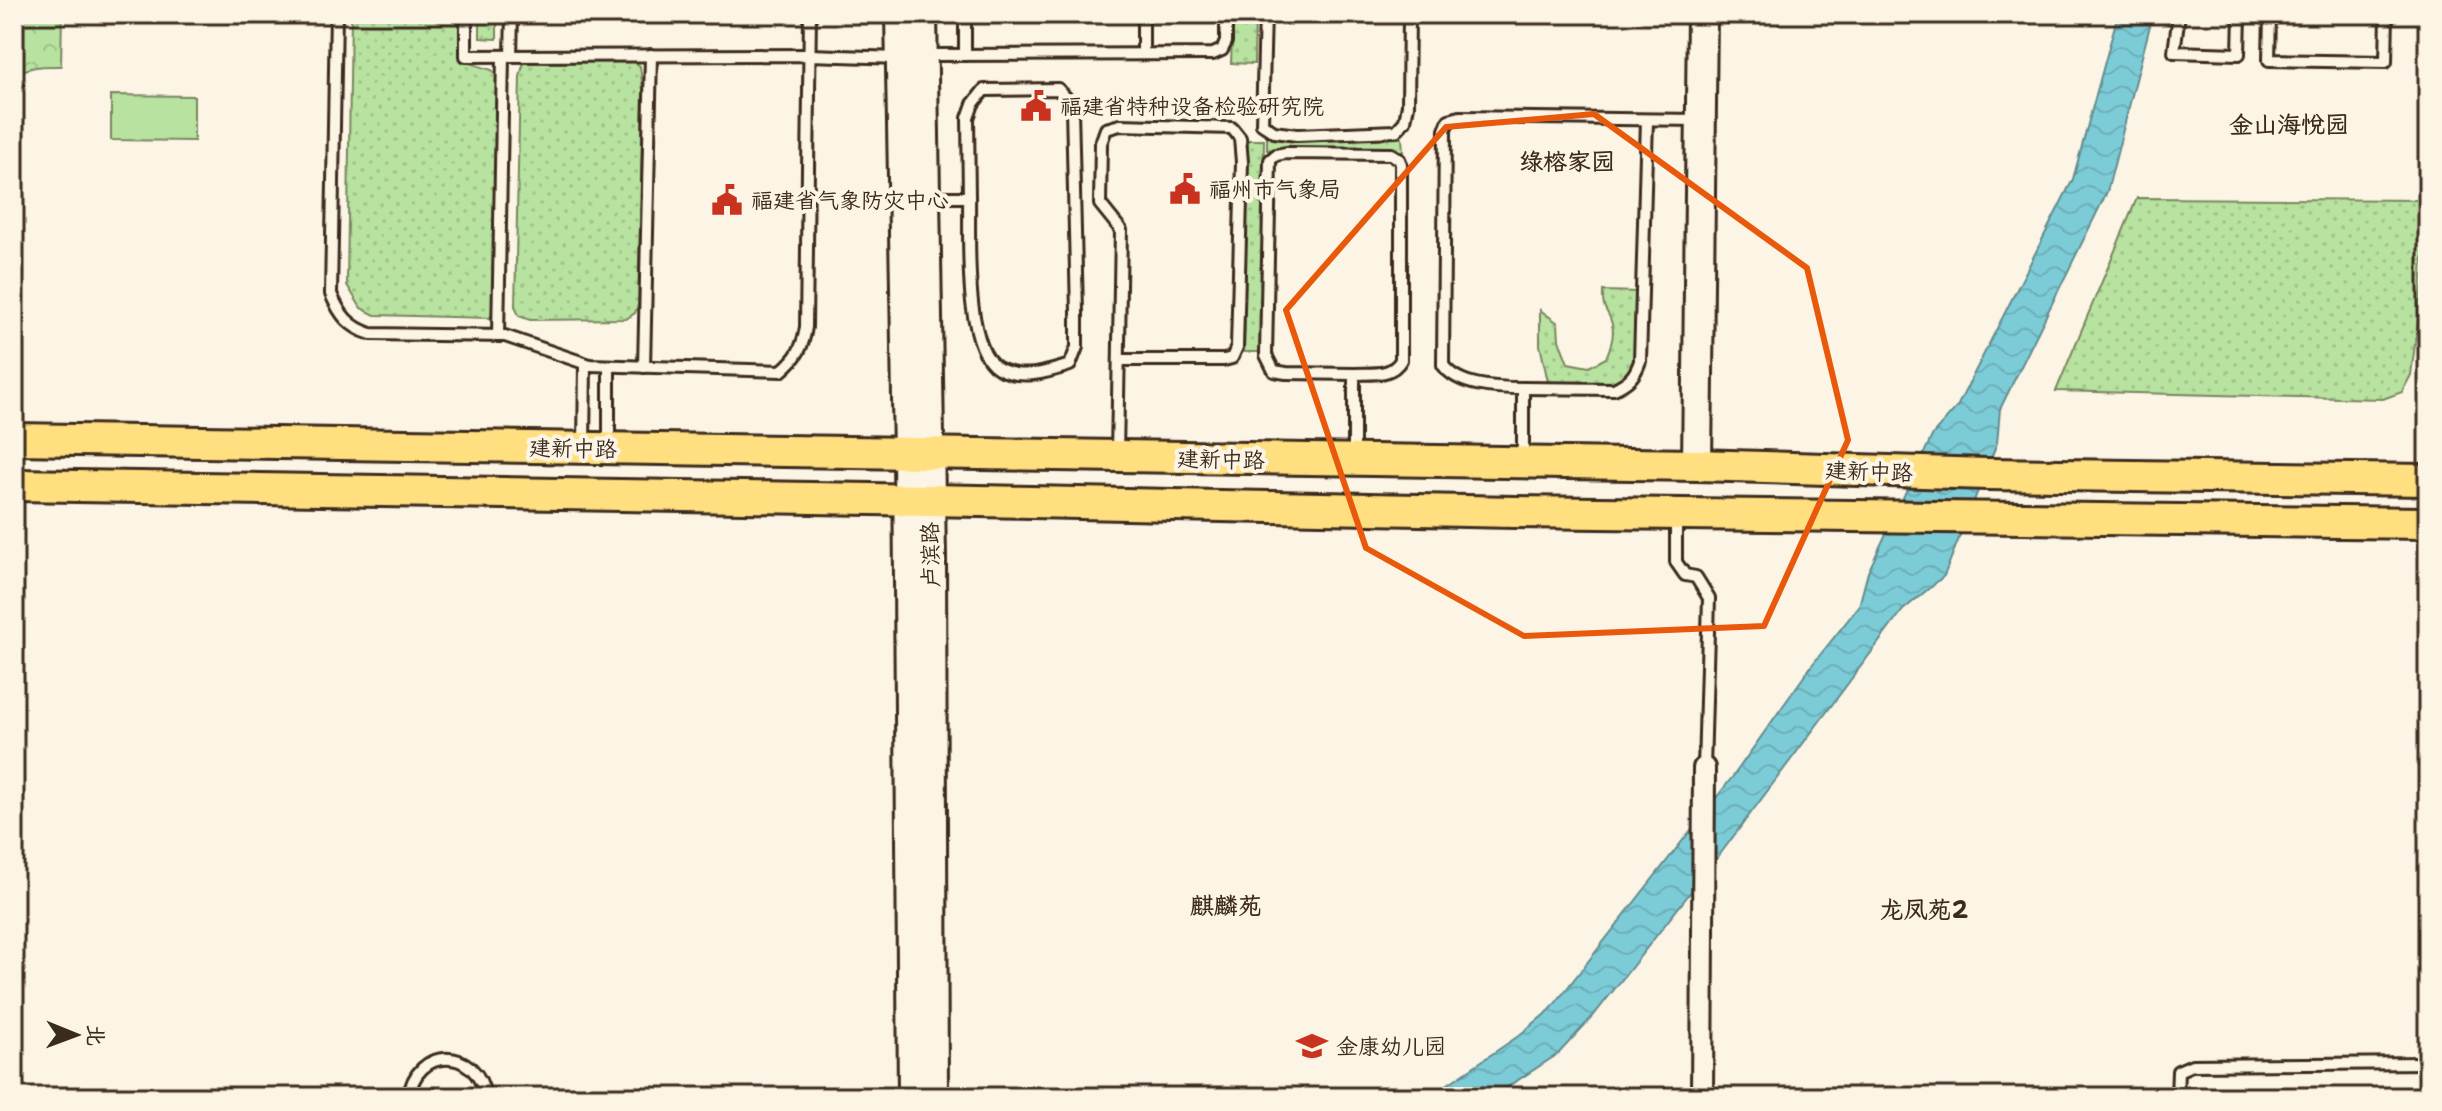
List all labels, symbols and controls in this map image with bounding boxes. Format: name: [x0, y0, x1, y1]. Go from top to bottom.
public building icon: 福建省特种设备检验研究院: [1019, 89, 1053, 123]
place label: 福建省特种设备检验研究院: [1060, 92, 1324, 121]
district label: 金山海悦园: [2229, 109, 2349, 141]
district label: 绿榕家园: [1519, 146, 1615, 178]
public building icon: 福州市气象局: [1168, 172, 1202, 206]
place label: 福州市气象局: [1209, 175, 1341, 204]
public building icon: 福建省气象防灾中心: [710, 183, 744, 217]
place label: 福建省气象防灾中心: [751, 186, 949, 215]
street label: 建新中路: [529, 433, 617, 464]
street label: 建新中路: [1177, 444, 1265, 475]
street label: 建新中路: [1824, 455, 1913, 488]
street label: 卢滨路: [915, 522, 946, 588]
district label: 麒麟苑: [1190, 890, 1262, 922]
district label: 龙凤苑2: [1880, 894, 1969, 926]
north arrow: [36, 995, 116, 1075]
text: 北: [81, 1024, 110, 1047]
school or university icon: 金康幼儿园: [1295, 1029, 1329, 1063]
place label: 金康幼儿园: [1336, 1032, 1446, 1061]

